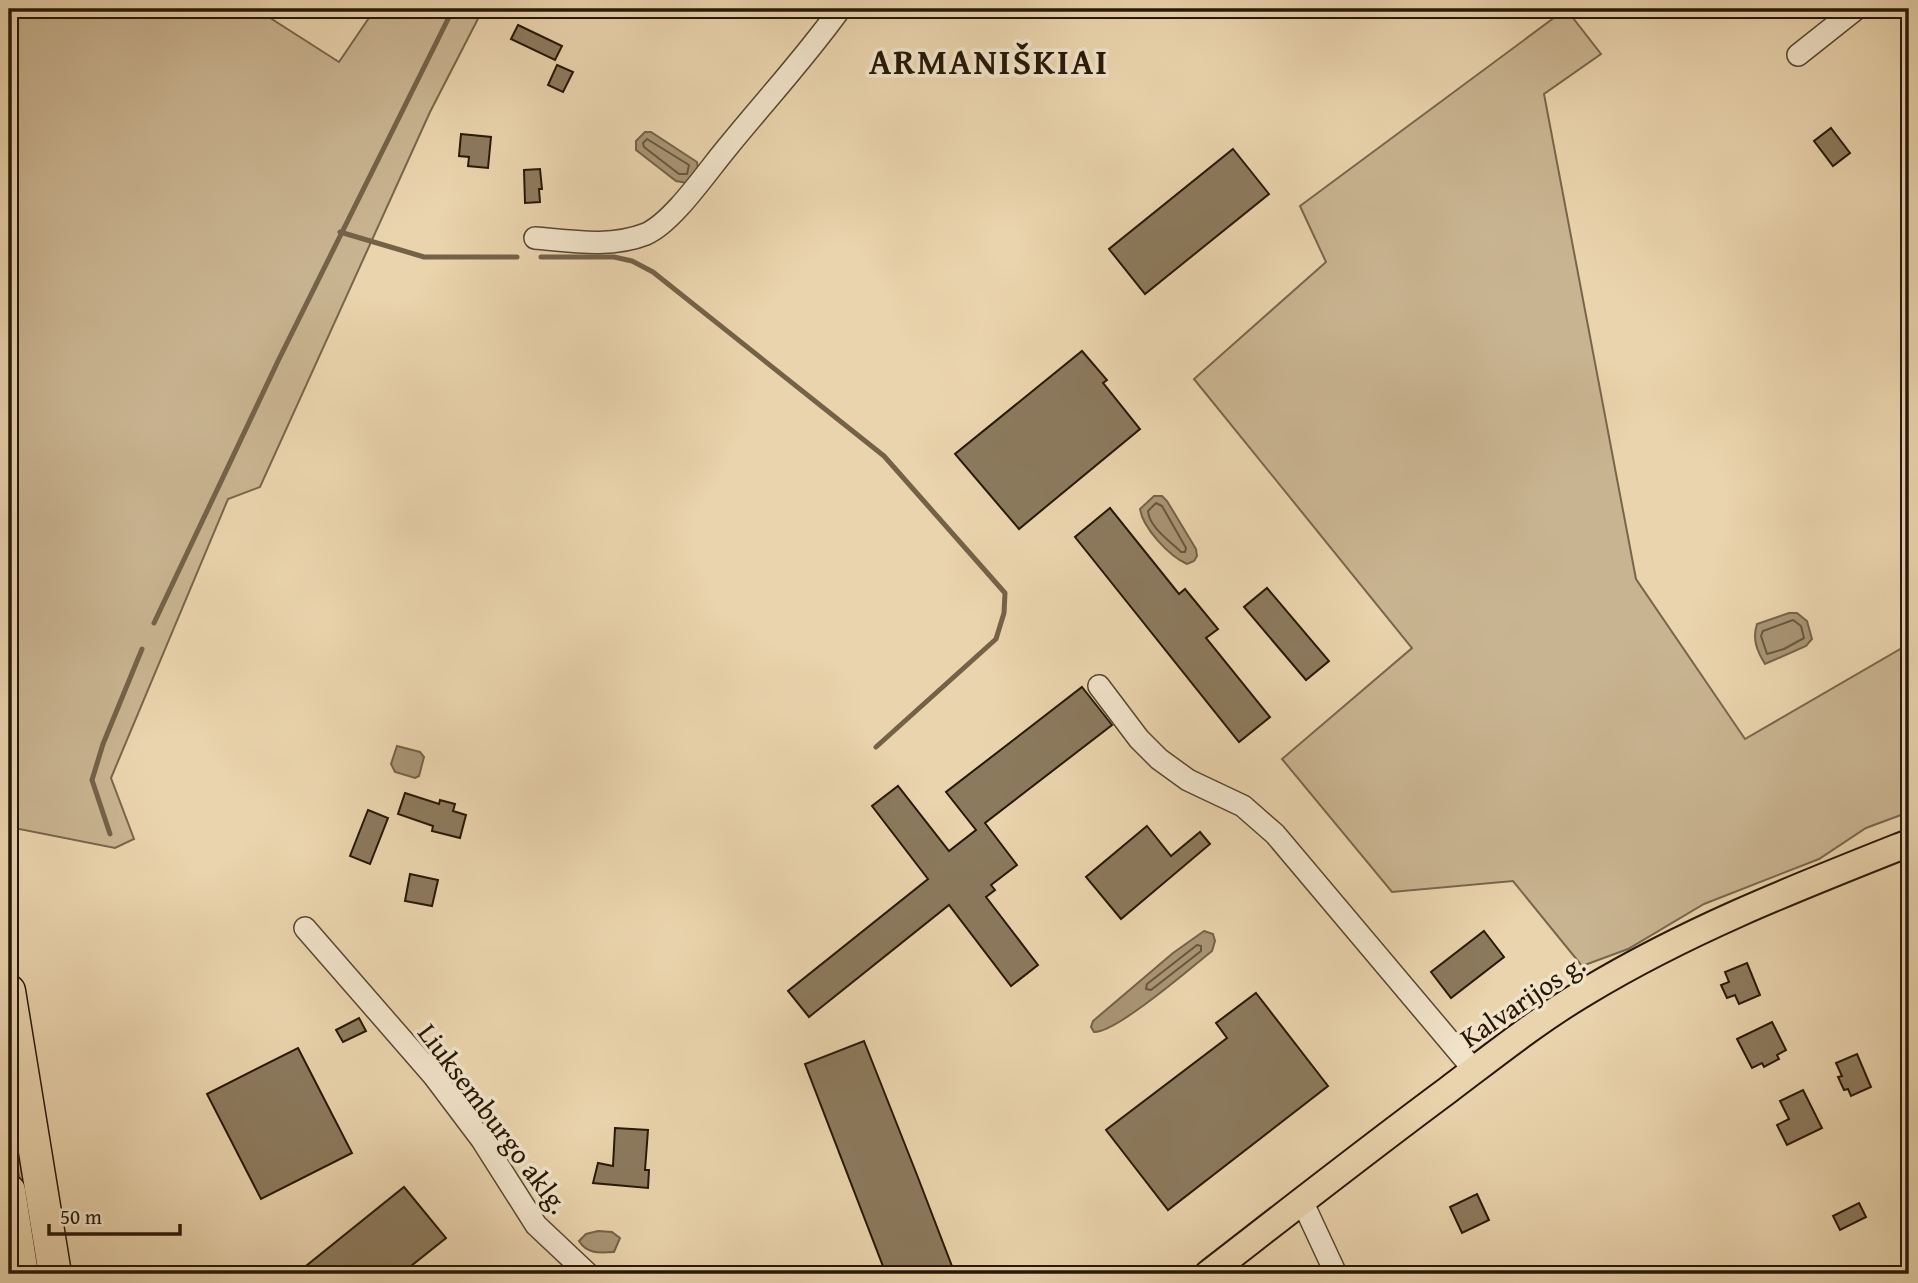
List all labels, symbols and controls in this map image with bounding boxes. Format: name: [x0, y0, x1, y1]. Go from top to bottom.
district label: ARMANIŠKIAI: [869, 36, 1109, 87]
street label: Kalvarijos g.: [1451, 943, 1593, 1057]
street label: Liuksemburgo aklg.: [409, 1014, 579, 1222]
scale bar: [49, 1192, 180, 1236]
text: 50 m: [60, 1201, 102, 1232]

